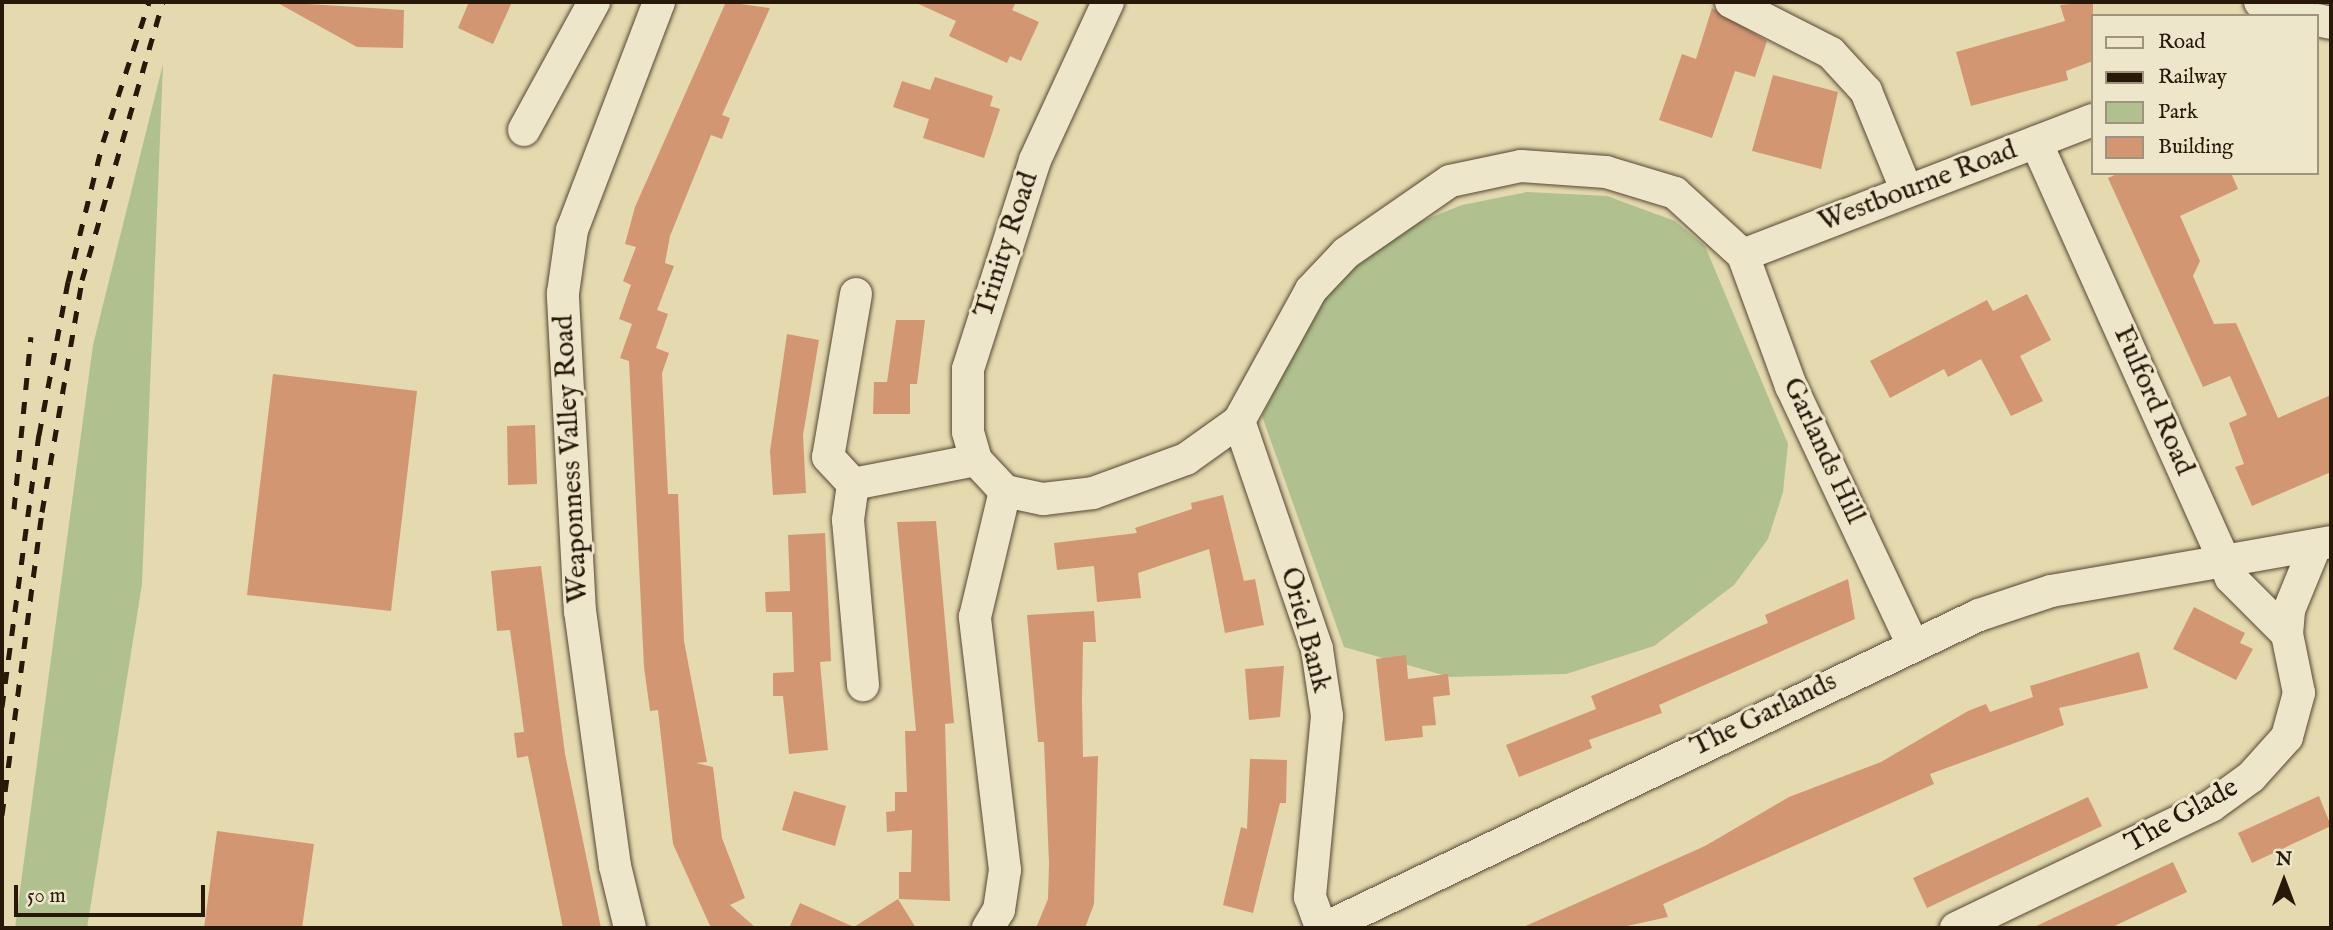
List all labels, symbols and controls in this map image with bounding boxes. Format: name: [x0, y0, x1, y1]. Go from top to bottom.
legend: [2092, 14, 2319, 175]
text: Road: [2158, 29, 2205, 56]
text: Railway: [2158, 64, 2227, 91]
text: Park: [2158, 99, 2198, 126]
street label: Westbourne Road: [1814, 134, 2022, 240]
text: Building: [2158, 134, 2233, 161]
street label: Trinity Road: [968, 168, 1046, 322]
street label: Weaponness Valley Road: [548, 314, 596, 604]
street label: Fulford Road: [2105, 321, 2201, 481]
street label: Garlands Hill: [1775, 373, 1871, 529]
street label: Oriel Bank: [1272, 564, 1338, 696]
street label: The Garlands: [1685, 665, 1843, 765]
street label: The Glade: [2120, 771, 2244, 861]
north arrow: [2249, 846, 2319, 916]
text: N: [2276, 848, 2292, 872]
scale bar: [18, 870, 208, 914]
text: 50 m: [27, 883, 66, 910]

